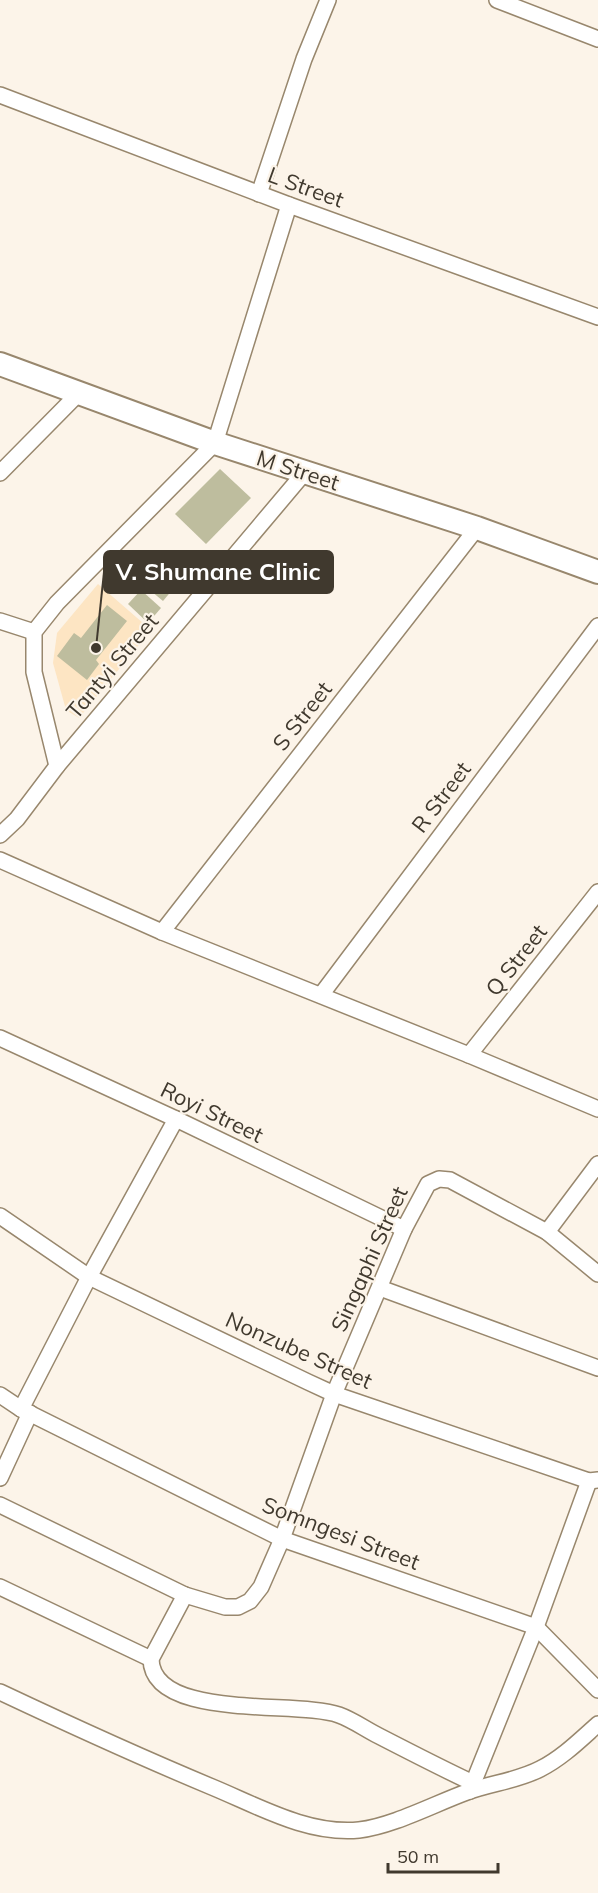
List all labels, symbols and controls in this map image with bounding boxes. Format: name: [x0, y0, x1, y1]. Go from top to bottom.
street label: L Street: [264, 160, 348, 214]
street label: M Street: [253, 443, 343, 497]
callout: V. Shumane Clinic: [104, 551, 333, 593]
text: V. Shumane Clinic: [114, 556, 321, 586]
street label: Tantyi Street: [60, 607, 164, 724]
street label: S Street: [266, 676, 338, 756]
street label: R Street: [405, 756, 477, 838]
street label: Q Street: [479, 918, 553, 1002]
street label: Royi Street: [156, 1075, 268, 1149]
street label: Singaphi Street: [324, 1182, 414, 1336]
street label: Nonzube Street: [221, 1305, 377, 1395]
street label: Somngesi Street: [258, 1490, 424, 1576]
scale bar: [388, 1836, 498, 1874]
text: 50 m: [397, 1845, 439, 1868]

